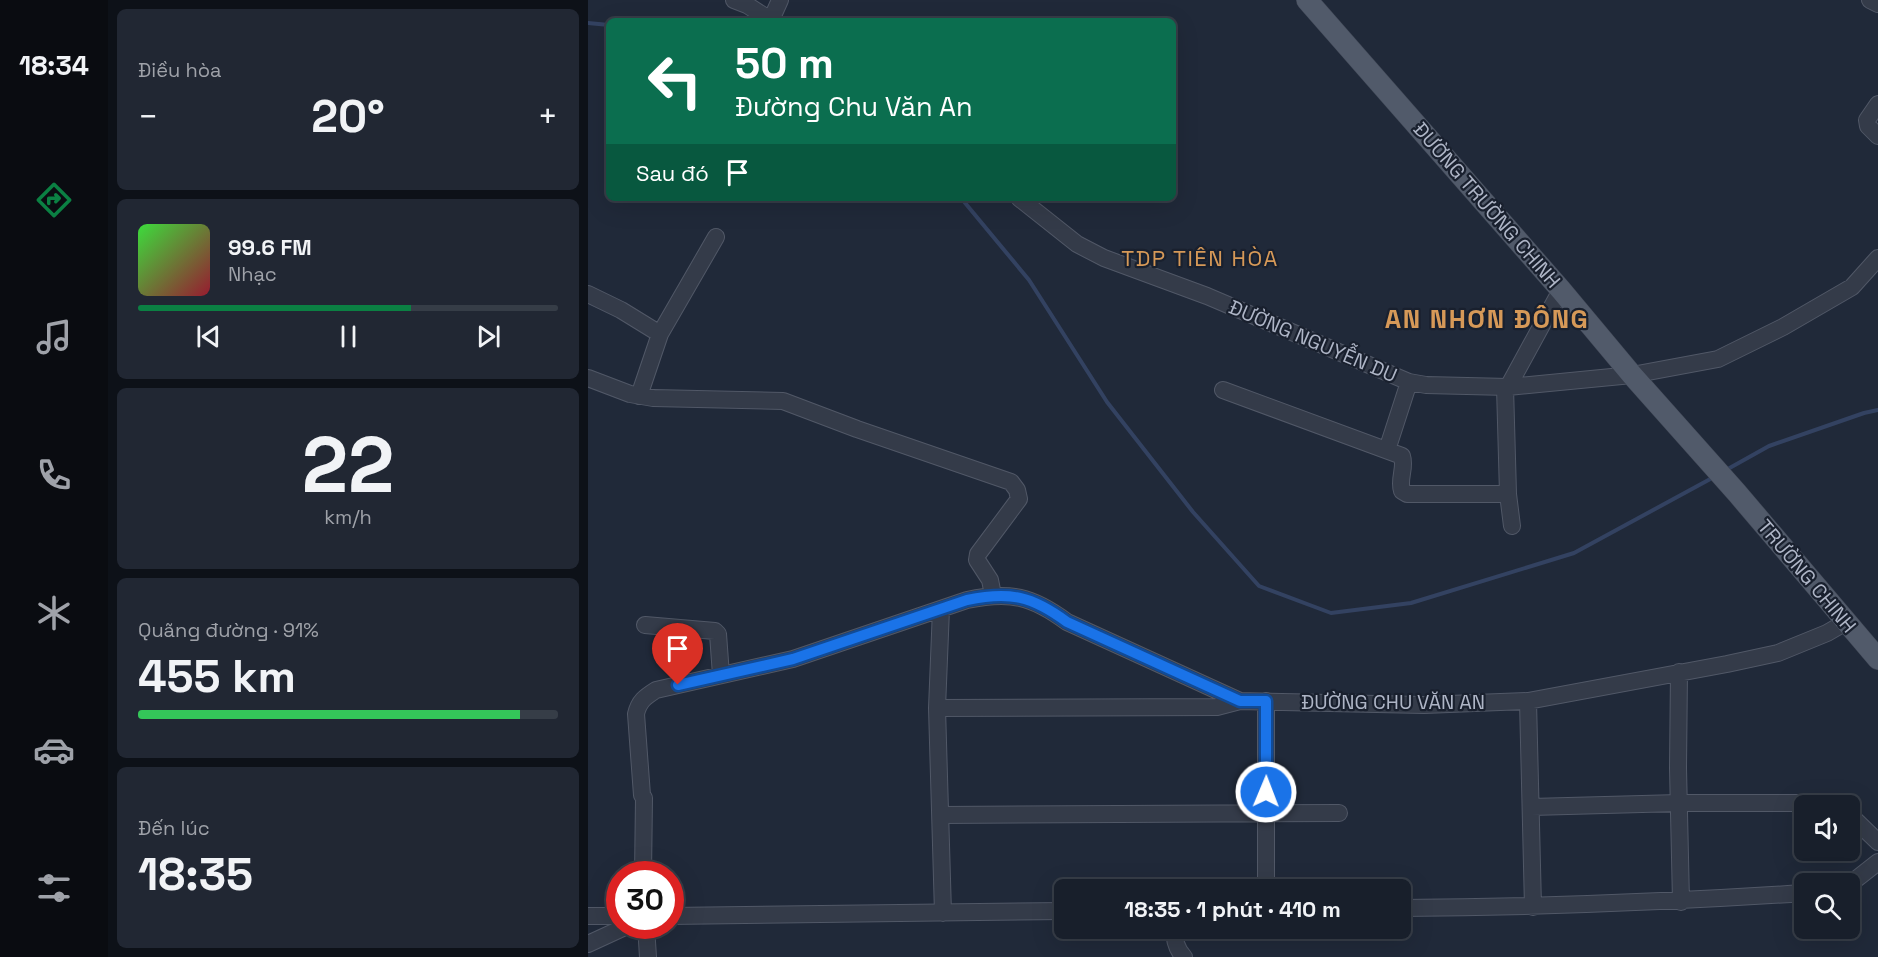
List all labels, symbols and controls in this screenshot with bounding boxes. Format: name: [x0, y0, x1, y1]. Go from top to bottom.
text: 50 m: [735, 37, 834, 90]
icon: left: [636, 42, 714, 120]
text: 18:34: [19, 48, 89, 83]
text: Điều hòa: [138, 57, 222, 83]
text: 20°: [311, 88, 385, 145]
text: Đường Chu Văn An: [735, 89, 973, 124]
text: −: [138, 96, 158, 138]
text: +: [538, 96, 558, 138]
street label: ĐƯỜNG TRƯỜNG CHINH: [1408, 117, 1566, 293]
icon: arrive: [721, 156, 754, 189]
text: Sau đó: [636, 159, 709, 187]
icon: directions: [33, 179, 75, 221]
text: 99.6 FM: [228, 233, 312, 261]
district label: TDP TIÊN HÒA: [1121, 244, 1279, 272]
text: Nhạc: [228, 261, 277, 287]
street label: ĐƯỜNG NGUYỄN DU: [1225, 292, 1402, 388]
district label: AN NHƠN ĐÔNG: [1385, 302, 1589, 336]
icon: music: [33, 316, 75, 358]
icon: previous: [192, 320, 225, 353]
icon: pause: [332, 320, 365, 353]
icon: next: [472, 320, 505, 353]
text: 22: [302, 415, 394, 515]
icon: phone: [33, 454, 75, 496]
text: km/h: [324, 504, 372, 530]
street label: TRƯỜNG CHINH: [1752, 514, 1862, 638]
icon: climate: [33, 592, 75, 634]
text: Quãng đường · 91%: [138, 617, 319, 643]
pin: [652, 623, 703, 685]
icon: arrive: [661, 632, 694, 665]
text: 455 km: [138, 648, 296, 705]
street label: ĐƯỜNG CHU VĂN AN: [1301, 689, 1485, 715]
icon: car: [33, 729, 75, 771]
position arrow: [1234, 760, 1298, 824]
map controls: [1794, 795, 1860, 939]
button: sound: [1794, 795, 1860, 861]
text: Đến lúc: [138, 815, 210, 841]
text: 18:35: [138, 846, 253, 903]
speed limit sign: 30: [606, 861, 684, 939]
icon: filters: [33, 867, 75, 909]
button: search: [1794, 873, 1860, 939]
text: 18:35 · 1 phút · 410 m: [1124, 895, 1341, 923]

